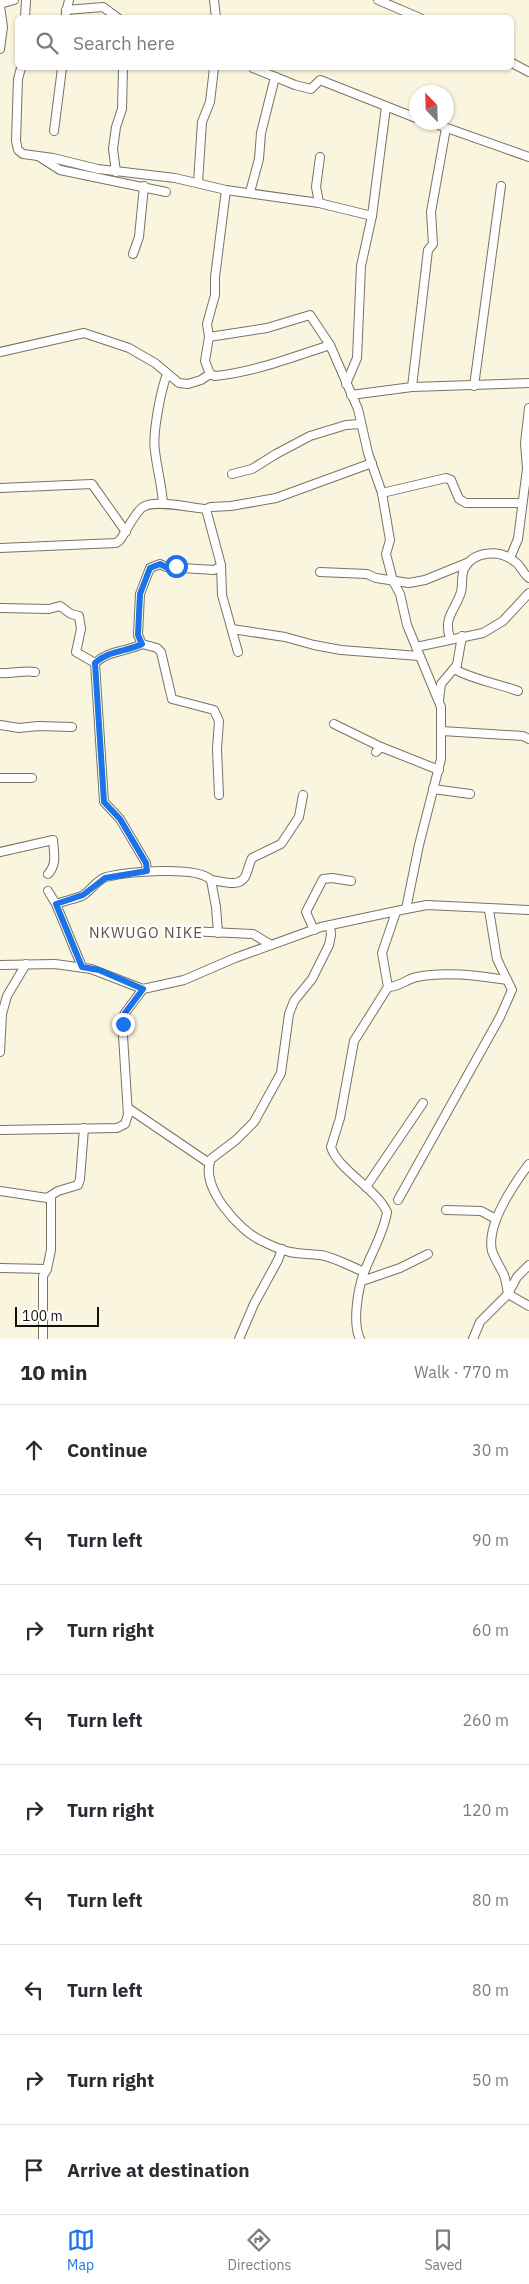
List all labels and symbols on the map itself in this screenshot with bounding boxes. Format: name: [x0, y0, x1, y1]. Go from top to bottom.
north arrow: [409, 85, 454, 130]
route start: [165, 555, 188, 578]
district label: NKWUGO NIKE: [89, 923, 203, 942]
route end: [112, 1013, 135, 1036]
scale bar: [15, 1304, 99, 1327]

